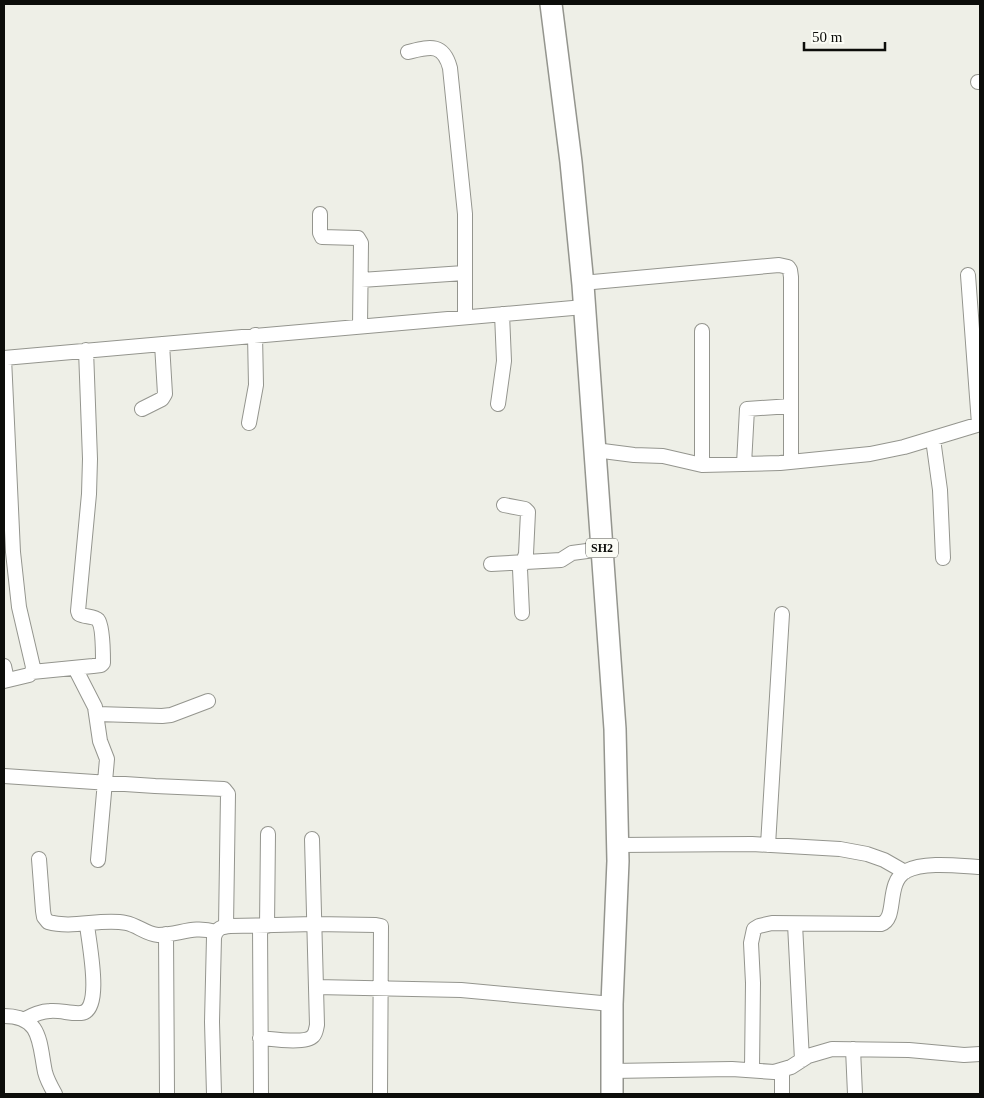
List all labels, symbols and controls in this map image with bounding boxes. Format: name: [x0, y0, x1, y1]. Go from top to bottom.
scale bar: [804, 20, 885, 52]
text: 50 m: [812, 29, 843, 45]
road number: SH2: [586, 538, 618, 558]

